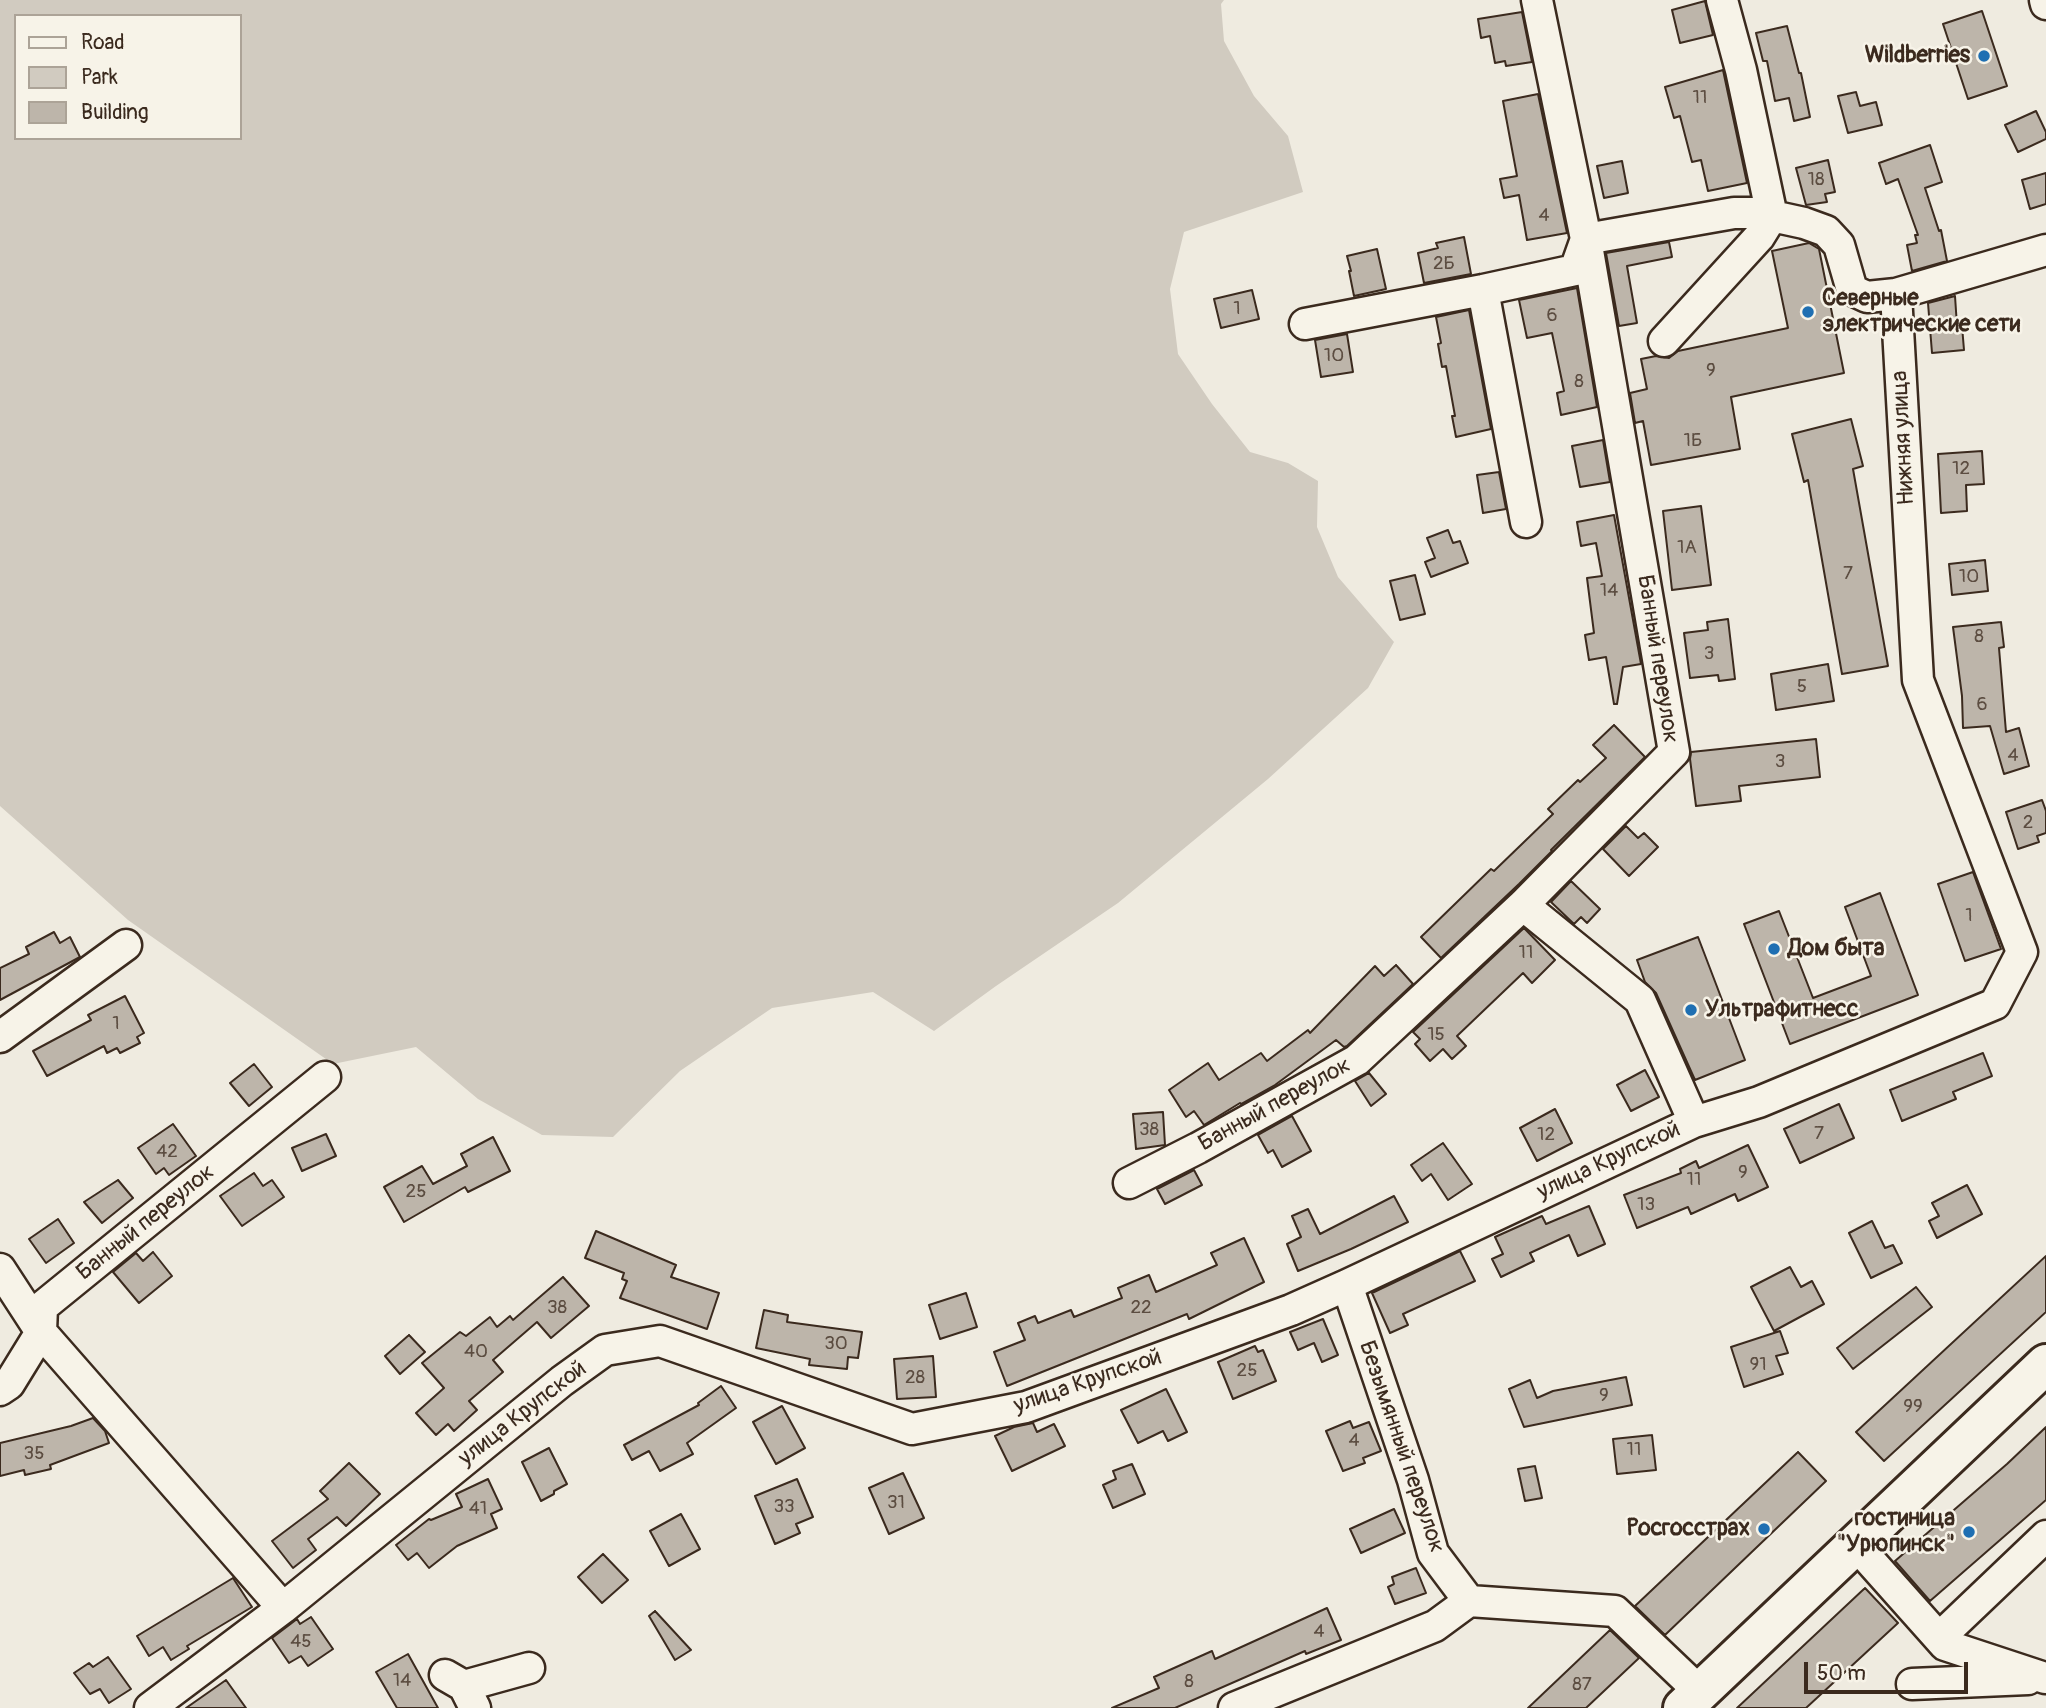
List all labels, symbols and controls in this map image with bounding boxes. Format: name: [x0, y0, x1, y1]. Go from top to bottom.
legend: [14, 14, 242, 140]
text: Road: [81, 29, 125, 56]
place label: Wildberries: [1865, 42, 1970, 70]
marker: Wildberries: [1976, 48, 1992, 64]
text: Park: [81, 64, 118, 91]
house number: 11: [1693, 87, 1707, 109]
text: Building: [81, 99, 148, 126]
house number: 18: [1807, 169, 1825, 191]
house number: 4: [1538, 205, 1550, 227]
house number: 2Б: [1433, 253, 1455, 275]
place label: Северные электрические сети: [1822, 285, 2020, 339]
house number: 1: [1233, 298, 1241, 320]
marker: Северные электрические сети: [1800, 304, 1816, 320]
house number: 6: [1546, 305, 1558, 327]
house number: 10: [1324, 345, 1344, 367]
house number: 9: [1706, 360, 1716, 382]
street label: Нижняя улица: [1887, 370, 1921, 506]
house number: 8: [1574, 371, 1584, 393]
house number: 1Б: [1684, 430, 1702, 452]
house number: 12: [1952, 458, 1970, 480]
house number: 1А: [1677, 537, 1697, 559]
house number: 7: [1843, 563, 1853, 585]
house number: 10: [1959, 566, 1979, 588]
street label: Банный переулок: [1630, 573, 1684, 745]
house number: 14: [1600, 580, 1618, 602]
house number: 8: [1974, 626, 1984, 648]
house number: 3: [1704, 643, 1714, 665]
house number: 5: [1797, 676, 1807, 698]
house number: 6: [1976, 694, 1988, 716]
house number: 4: [2007, 745, 2019, 767]
house number: 3: [1775, 751, 1785, 773]
house number: 2: [2023, 812, 2033, 834]
house number: 1: [1965, 905, 1973, 927]
place label: Дом быта: [1788, 935, 1885, 963]
marker: Дом быта: [1766, 941, 1782, 957]
house number: 11: [1519, 942, 1533, 964]
place label: Ультрафитнесс: [1705, 996, 1859, 1024]
marker: Ультрафитнесс: [1683, 1002, 1699, 1018]
house number: 1: [112, 1013, 120, 1035]
house number: 15: [1427, 1024, 1445, 1046]
street label: Банный переулок: [1194, 1052, 1356, 1158]
street label: улица Крупской: [1533, 1116, 1685, 1206]
house number: 38: [1139, 1119, 1159, 1141]
house number: 7: [1814, 1123, 1824, 1145]
house number: 12: [1537, 1124, 1555, 1146]
house number: 42: [156, 1141, 178, 1163]
street label: Банный переулок: [71, 1159, 221, 1287]
house number: 9: [1738, 1162, 1748, 1184]
house number: 11: [1687, 1169, 1701, 1191]
house number: 25: [406, 1181, 426, 1203]
house number: 13: [1637, 1194, 1655, 1216]
house number: 38: [547, 1297, 567, 1319]
house number: 22: [1130, 1297, 1152, 1319]
house number: 30: [824, 1333, 848, 1355]
street label: Безымянный переулок: [1352, 1337, 1450, 1557]
house number: 40: [464, 1341, 488, 1363]
street label: улица Крупской: [1010, 1344, 1166, 1420]
house number: 91: [1749, 1354, 1767, 1376]
street label: улица Крупской: [454, 1355, 592, 1473]
house number: 25: [1237, 1360, 1257, 1382]
house number: 28: [905, 1367, 925, 1389]
house number: 9: [1599, 1385, 1609, 1407]
house number: 99: [1903, 1396, 1923, 1418]
house number: 4: [1348, 1430, 1360, 1452]
house number: 11: [1627, 1439, 1641, 1461]
house number: 35: [24, 1443, 44, 1465]
house number: 31: [887, 1492, 905, 1514]
house number: 33: [773, 1496, 795, 1518]
house number: 41: [469, 1498, 487, 1520]
place label: гостиница "Урюпинск": [1837, 1505, 1955, 1559]
place label: Росгосстрах: [1627, 1515, 1750, 1543]
marker: Росгосстрах: [1756, 1521, 1772, 1537]
marker: гостиница "Урюпинск": [1961, 1524, 1977, 1540]
house number: 4: [1313, 1621, 1325, 1643]
house number: 45: [290, 1631, 312, 1653]
scale bar: [1808, 1648, 1972, 1692]
text: 50 m: [1817, 1660, 1866, 1687]
house number: 14: [393, 1670, 411, 1692]
house number: 8: [1184, 1671, 1194, 1693]
house number: 87: [1572, 1674, 1592, 1696]

